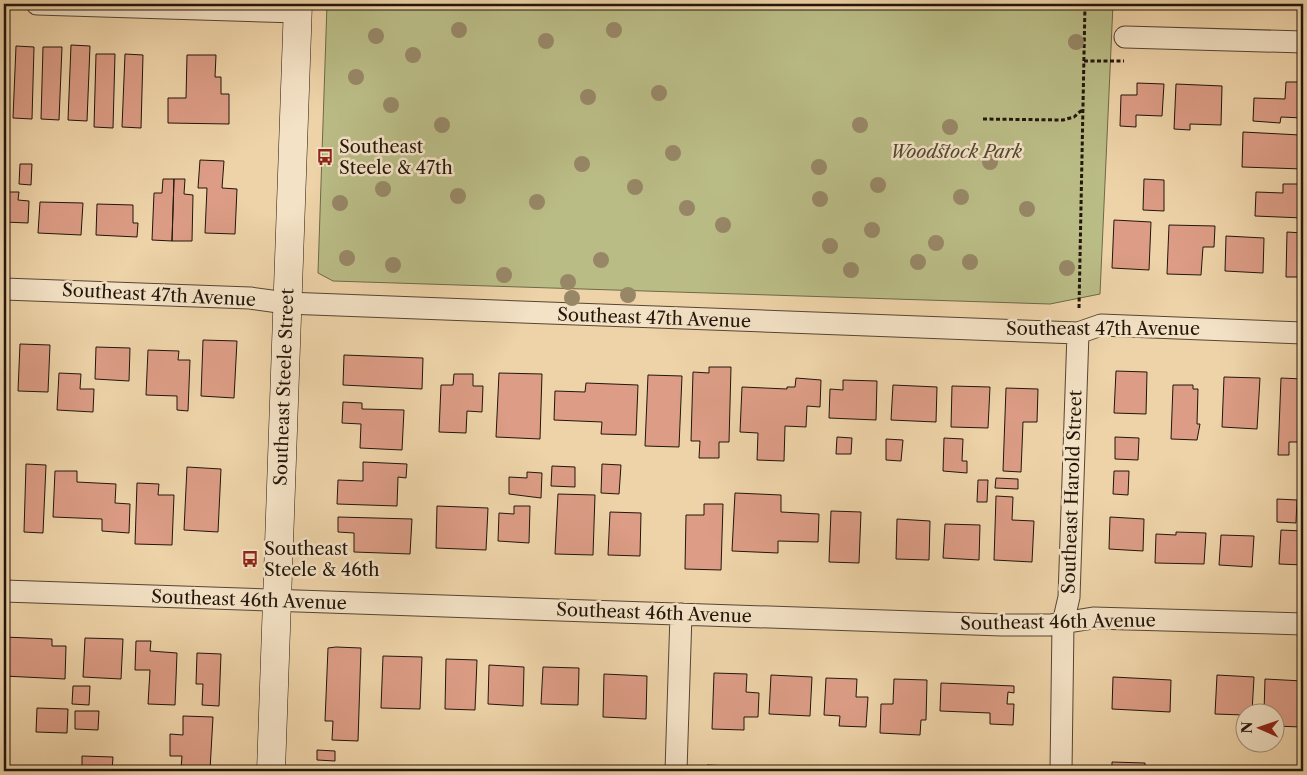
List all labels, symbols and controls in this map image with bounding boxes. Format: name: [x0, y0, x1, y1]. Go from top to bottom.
place label: Southeast Steele & 47th: [339, 136, 453, 179]
park label: Woodstock Park: [890, 141, 1023, 163]
bus stop icon: Southeast Steele & 47th: [315, 147, 335, 167]
street label: Southeast 47th Avenue: [62, 279, 256, 311]
street label: Southeast Steele Street: [270, 287, 298, 486]
street label: Southeast 47th Avenue: [557, 304, 751, 332]
street label: Southeast 47th Avenue: [1006, 318, 1200, 340]
street label: Southeast Harold Street: [1057, 389, 1087, 594]
place label: Southeast Steele & 46th: [264, 538, 379, 581]
bus stop icon: Southeast Steele & 46th: [240, 549, 260, 569]
street label: Southeast 46th Avenue: [151, 586, 347, 614]
street label: Southeast 46th Avenue: [556, 599, 752, 627]
street label: Southeast 46th Avenue: [960, 609, 1156, 635]
north arrow: [1234, 702, 1284, 752]
text: N: [1238, 721, 1256, 734]

